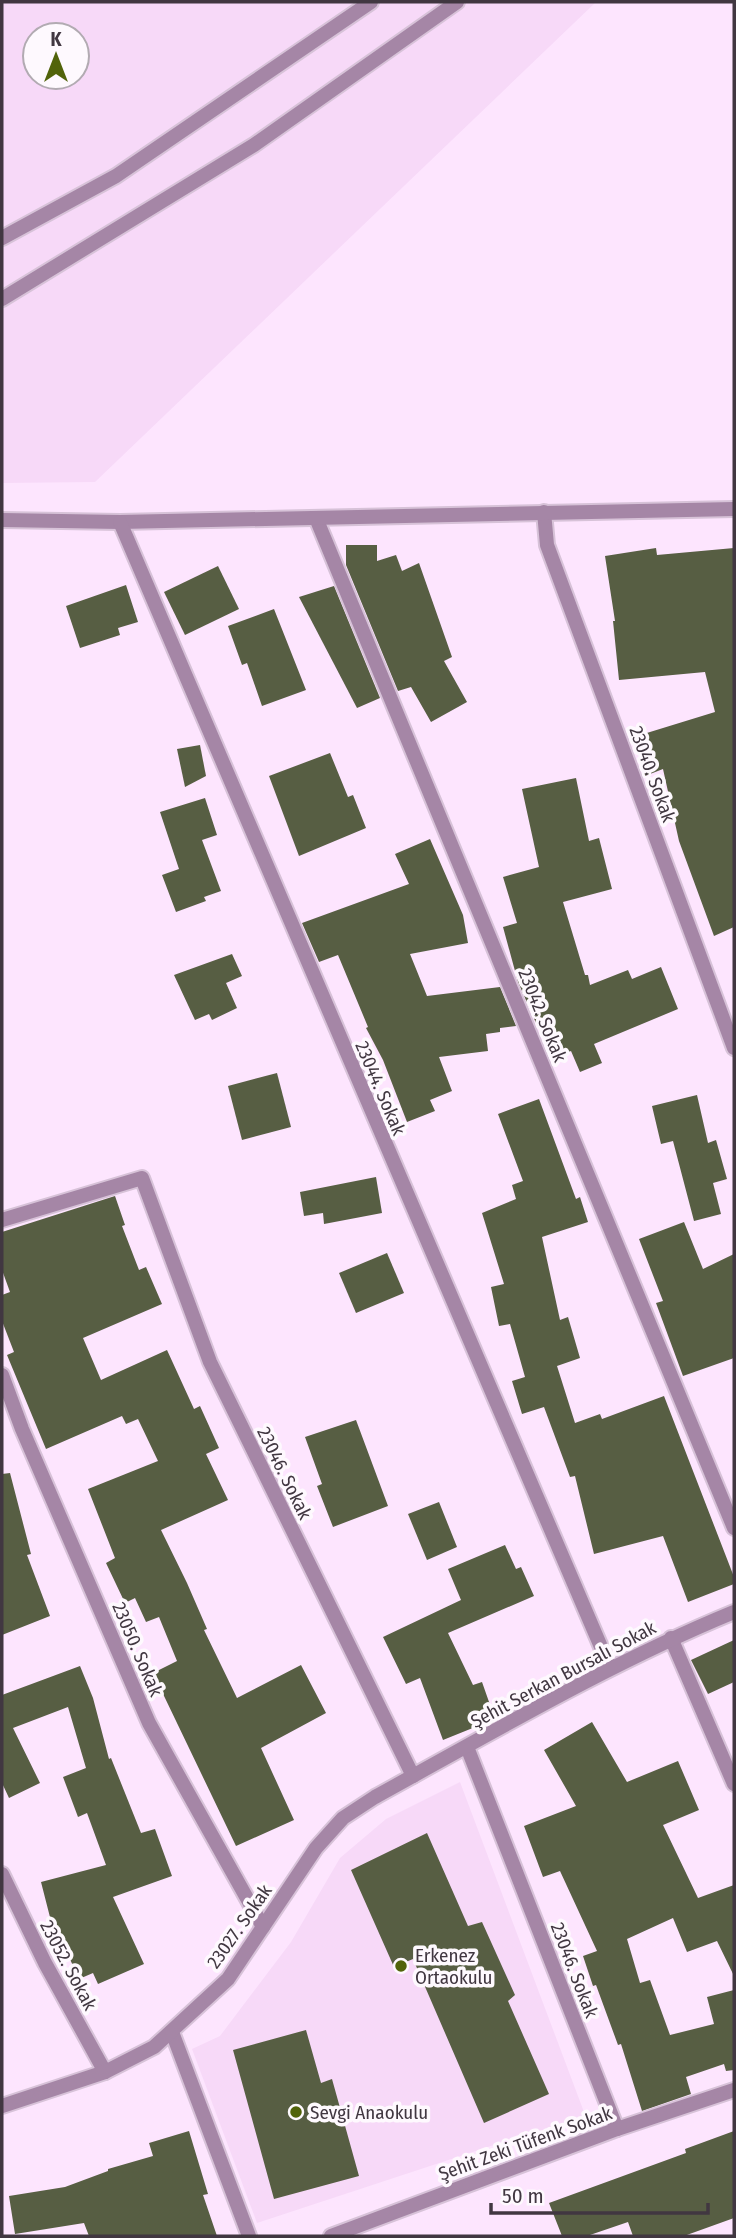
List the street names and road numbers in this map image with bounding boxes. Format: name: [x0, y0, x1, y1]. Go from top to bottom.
street label: 23040. Sokak: [625, 723, 681, 825]
street label: 23042. Sokak: [513, 965, 572, 1065]
street label: 23044. Sokak: [350, 1038, 411, 1139]
street label: 23046. Sokak: [252, 1423, 317, 1523]
street label: 23050. Sokak: [107, 1599, 168, 1700]
street label: Şehit Serkan Bursalı Sokak: [467, 1616, 660, 1733]
street label: 23027. Sokak: [202, 1880, 277, 1973]
street label: 23052. Sokak: [35, 1916, 102, 2014]
street label: 23046. Sokak: [546, 1919, 603, 2021]
street label: Şehit Zeki Tüfenk Sokak: [435, 2101, 615, 2186]

